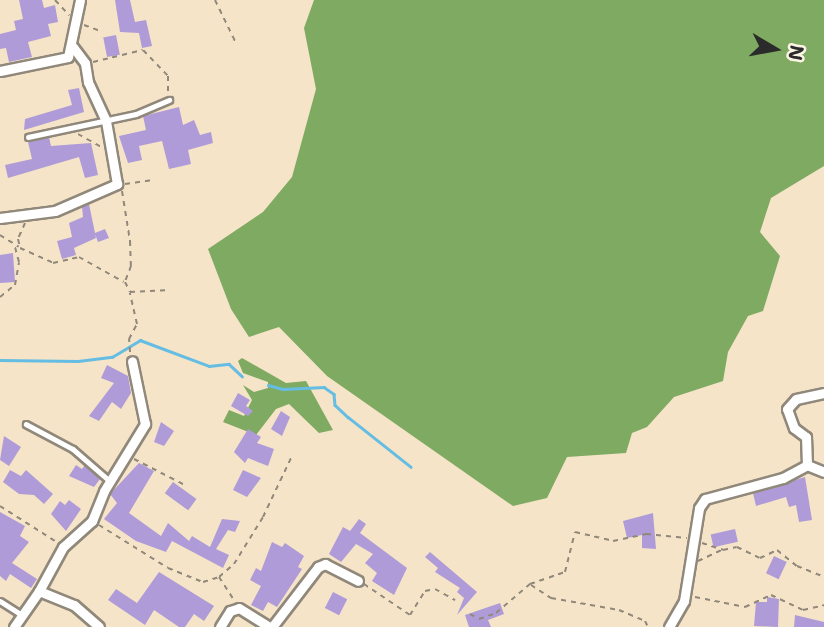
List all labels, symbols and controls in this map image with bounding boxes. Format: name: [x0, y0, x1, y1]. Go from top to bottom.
north arrow: [740, 14, 810, 84]
text: N: [783, 43, 810, 62]

